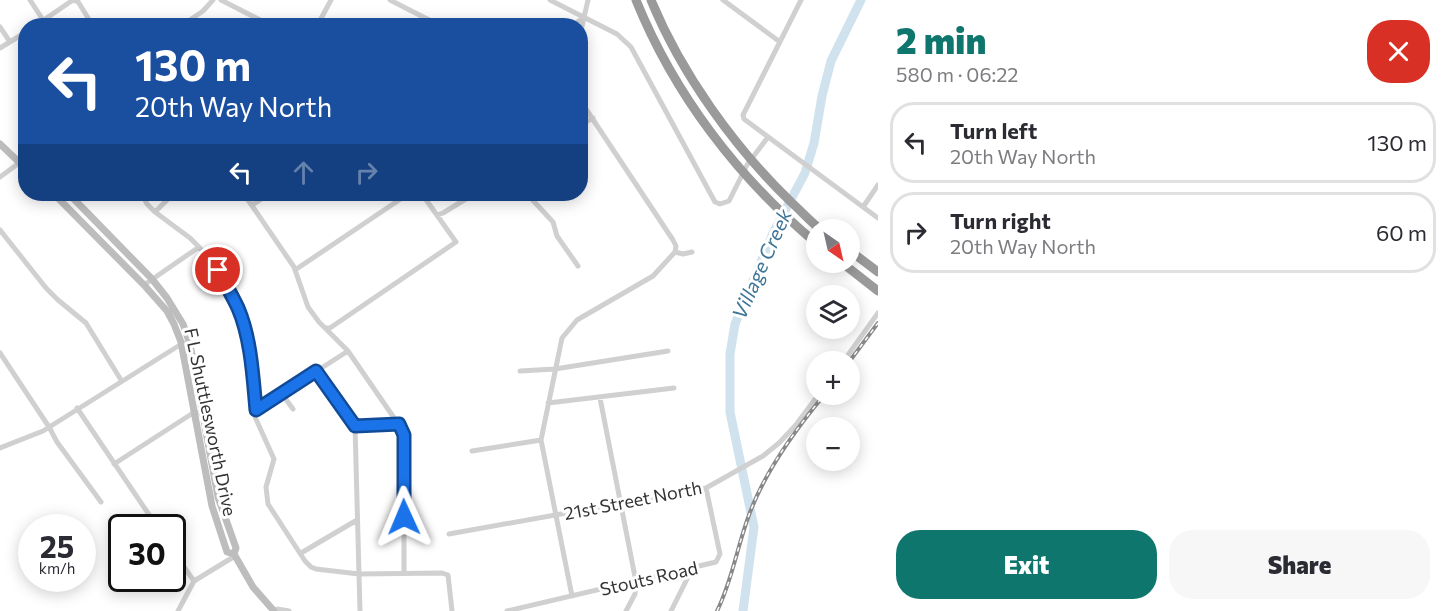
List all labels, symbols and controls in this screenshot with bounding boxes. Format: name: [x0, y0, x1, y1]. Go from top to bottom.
text: 2 min: [896, 17, 986, 61]
button: close: [1367, 20, 1430, 83]
text: 130 m: [135, 38, 251, 90]
icon: left: [36, 42, 114, 120]
text: 580 m · 06:22: [896, 62, 1018, 86]
text: 20th Way North: [135, 90, 332, 123]
text: Turn left: [950, 117, 1037, 144]
icon: left: [899, 126, 932, 159]
text: 130 m: [1367, 129, 1427, 156]
text: 20th Way North: [950, 144, 1096, 168]
icon: left: [224, 156, 257, 189]
icon: ahead: [287, 156, 320, 189]
icon: right: [350, 156, 383, 189]
water label: Village Creek: [726, 204, 796, 322]
text: Turn right: [950, 207, 1051, 234]
icon: right: [899, 216, 932, 249]
north arrow: [806, 219, 860, 273]
map controls: [806, 219, 860, 471]
text: 60 m: [1376, 219, 1427, 246]
text: 20th Way North: [950, 234, 1096, 258]
pin: [192, 244, 243, 295]
icon: arrive: [201, 253, 234, 286]
button: layers: [806, 285, 860, 339]
street label: F L Shuttlesworth Drive: [180, 326, 242, 518]
button: +: [806, 351, 860, 405]
button: −: [806, 417, 860, 471]
street label: 21st Street North: [562, 476, 704, 524]
position arrow: [372, 485, 436, 549]
speed limit sign: 30: [108, 514, 186, 592]
text: 25: [40, 527, 74, 564]
button: Exit: [896, 530, 1157, 599]
button: Share: [1169, 530, 1430, 599]
street label: Stouts Road: [598, 556, 700, 600]
text: km/h: [39, 559, 75, 577]

